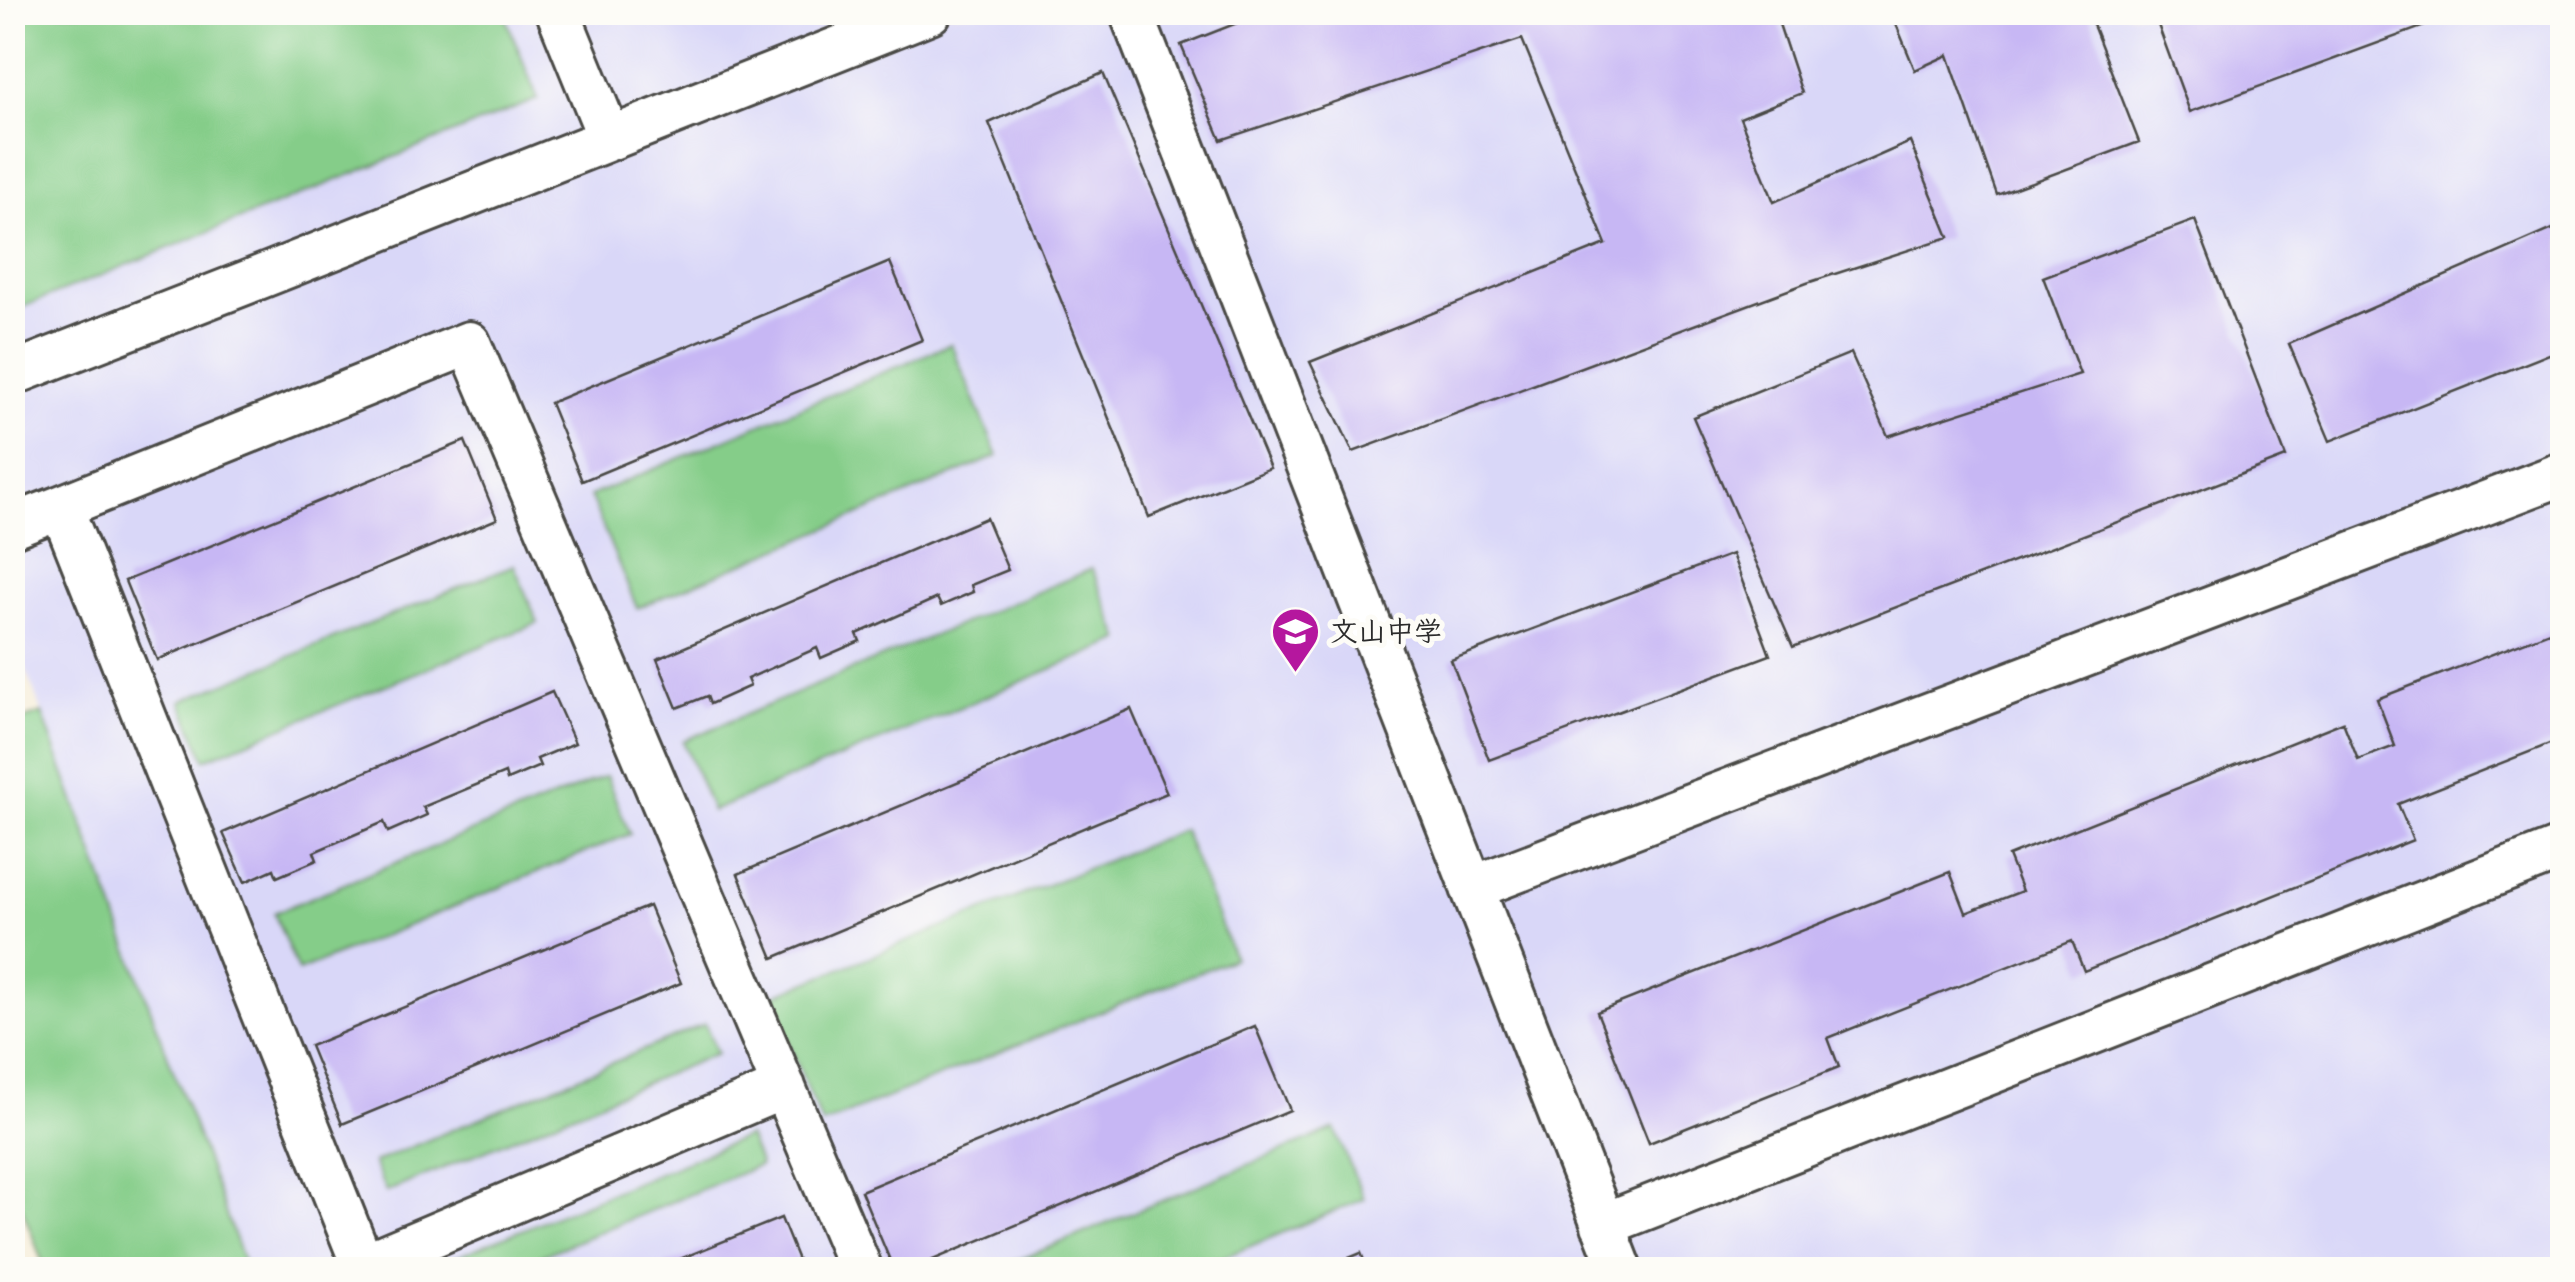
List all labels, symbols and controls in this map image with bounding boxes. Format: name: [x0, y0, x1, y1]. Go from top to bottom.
school or university icon: 文山中学: [1269, 606, 1321, 674]
place label: 文山中学: [1330, 616, 1442, 649]

